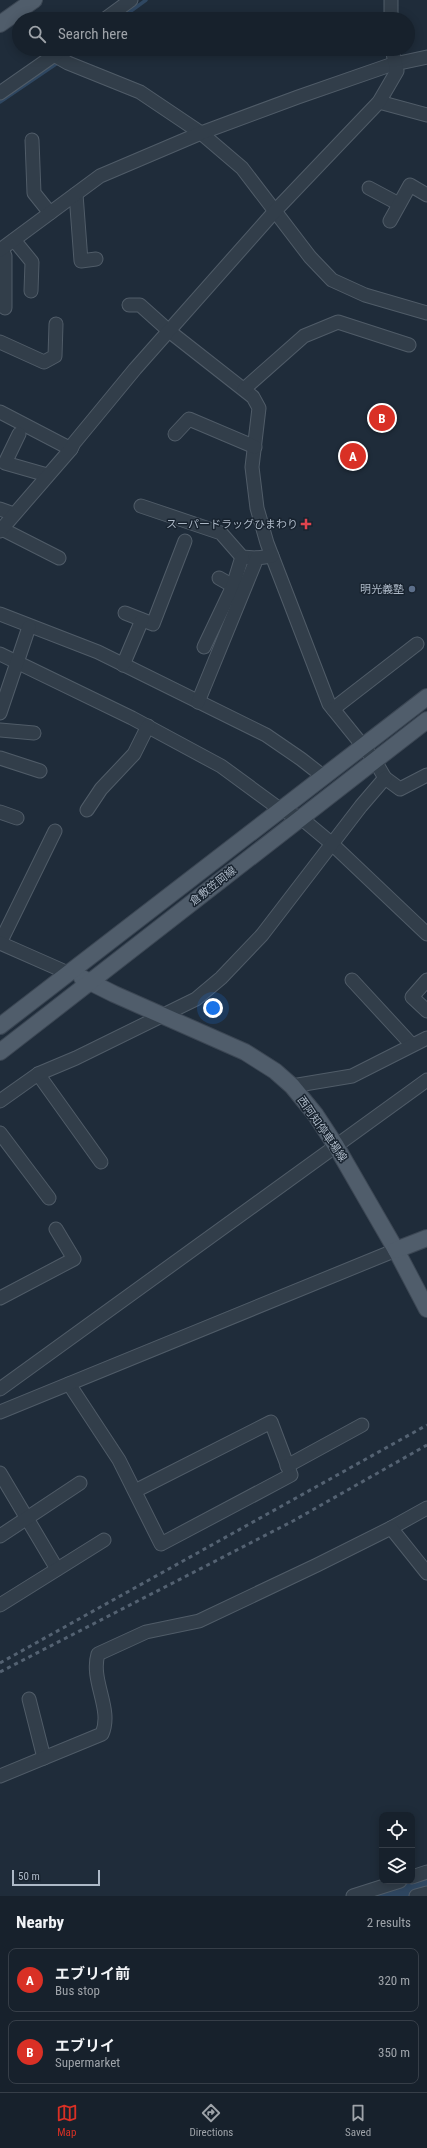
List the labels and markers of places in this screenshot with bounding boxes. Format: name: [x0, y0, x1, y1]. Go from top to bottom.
pin: B: [369, 403, 395, 433]
pin: A: [340, 441, 366, 471]
place label: スーパードラッグひまわり: [166, 518, 298, 531]
marker: スーパードラッグひまわり: [301, 519, 311, 529]
place label: 明光義塾: [360, 583, 404, 596]
marker: 明光義塾: [407, 584, 417, 594]

